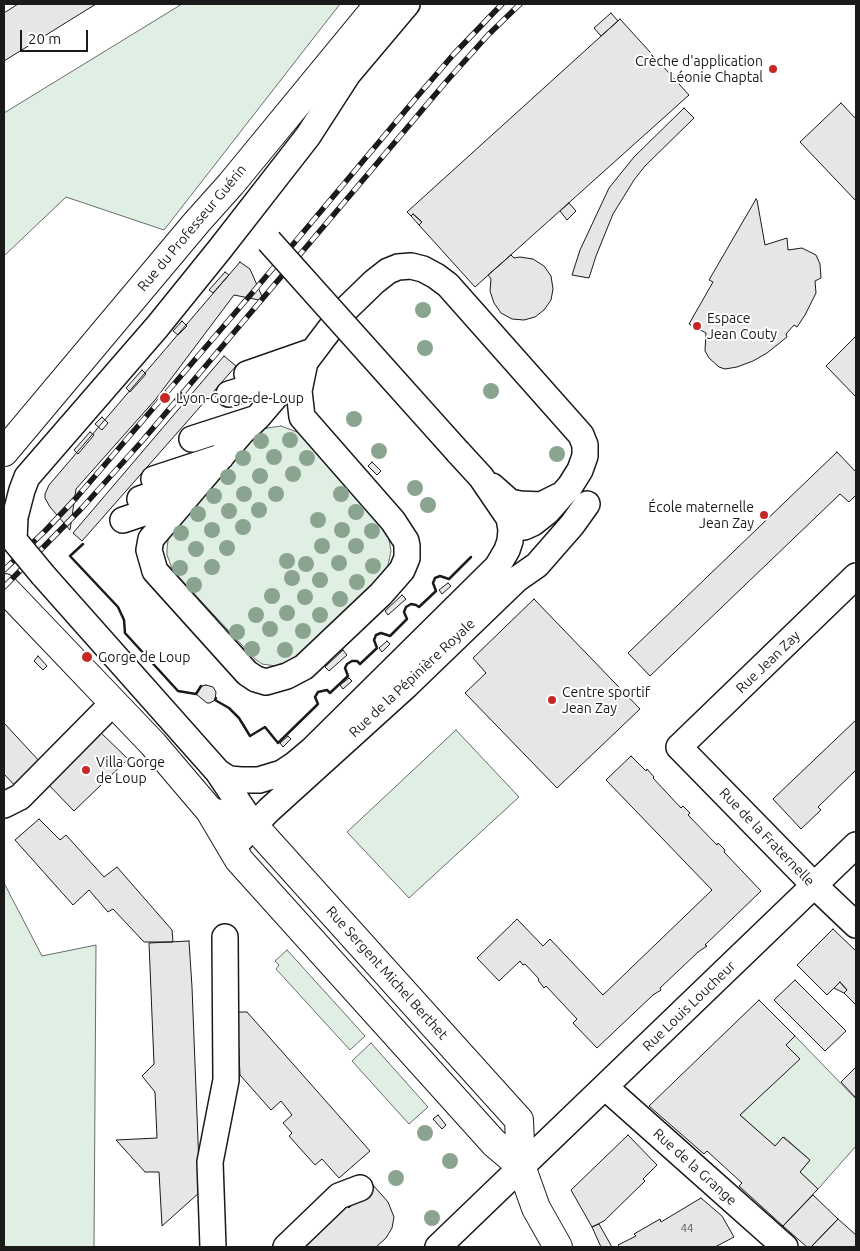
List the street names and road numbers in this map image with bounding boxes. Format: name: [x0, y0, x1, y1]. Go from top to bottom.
street label: Rue du Professeur Guérin: [134, 161, 250, 295]
street label: Rue de la Pépinière Royale: [346, 615, 478, 741]
street label: Rue Jean Zay: [732, 627, 804, 697]
street label: Rue de la Fraternelle: [716, 784, 818, 890]
street label: Rue Sergent Michel Berthet: [323, 903, 451, 1043]
street label: Rue Louis Loucheur: [639, 957, 739, 1055]
street label: Rue de la Grange: [650, 1125, 740, 1209]

